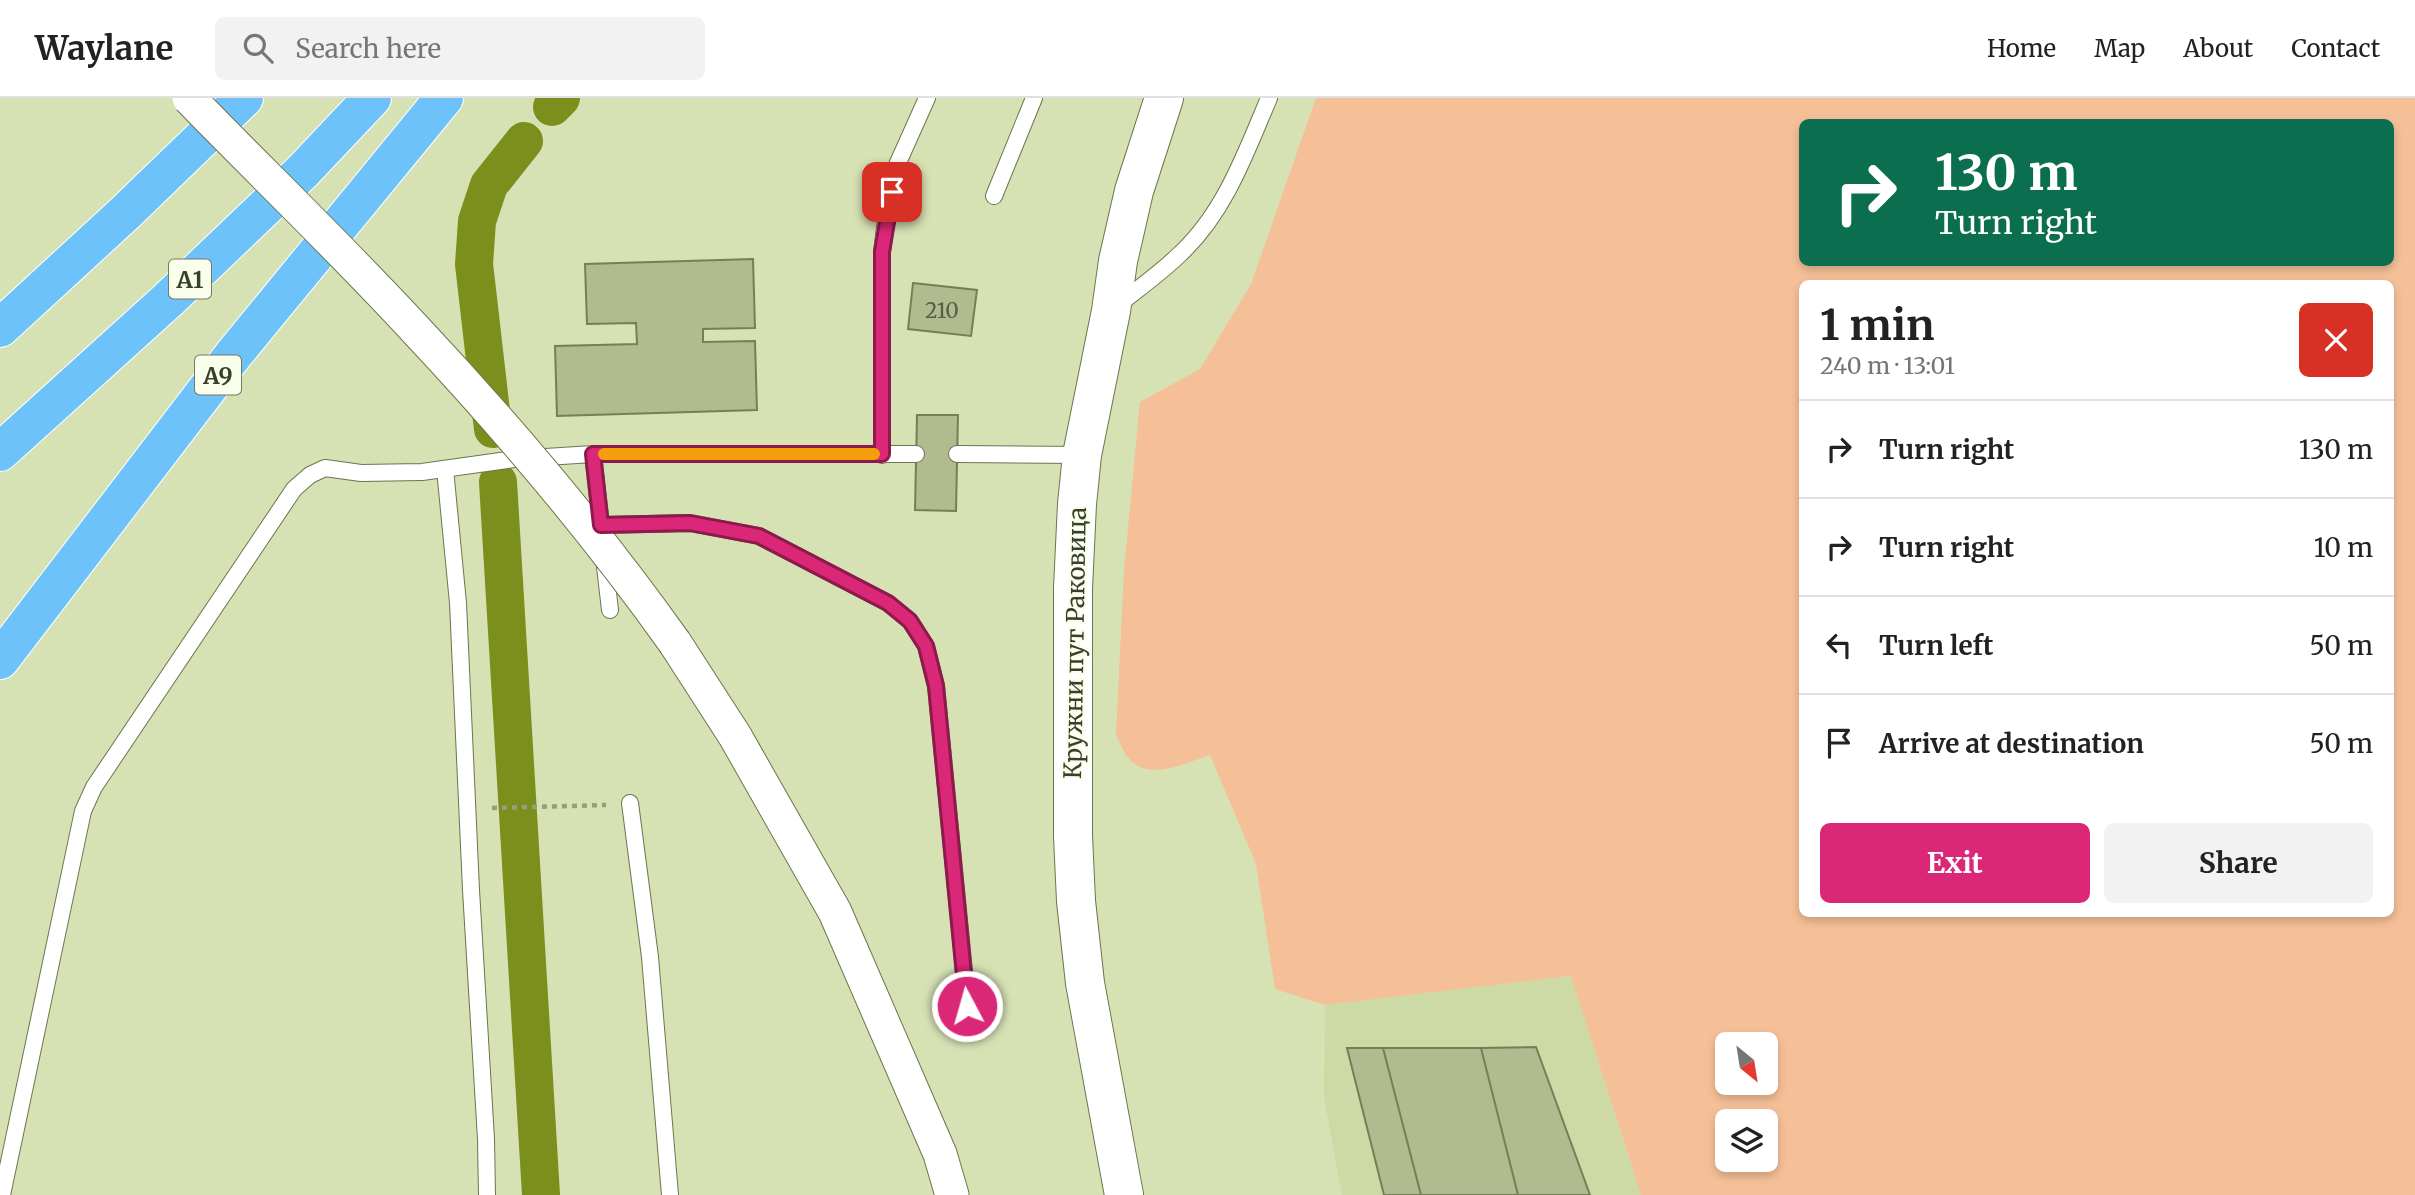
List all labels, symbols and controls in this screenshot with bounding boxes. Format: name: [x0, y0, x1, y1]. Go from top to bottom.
search box: [215, 17, 705, 80]
text: Waylane: [35, 28, 173, 69]
icon: search: [239, 29, 277, 67]
text: Search here: [295, 32, 441, 65]
text: Home: [1987, 33, 2056, 64]
text: Map: [2094, 33, 2145, 64]
text: About: [2183, 33, 2253, 64]
text: Contact: [2291, 33, 2380, 64]
text: 130 m: [1935, 142, 2078, 203]
icon: right: [1820, 147, 1911, 238]
pin: [862, 162, 922, 222]
icon: arrive: [873, 173, 911, 211]
text: Turn right: [1935, 203, 2097, 243]
road number: A1: [169, 260, 211, 298]
house number: 210: [925, 297, 959, 324]
text: 1 min: [1820, 299, 1934, 351]
button: close: [2299, 303, 2373, 377]
text: 240 m · 13:01: [1820, 351, 1955, 380]
road number: A9: [195, 356, 241, 394]
icon: right: [1820, 430, 1858, 468]
text: Turn right: [1879, 433, 2014, 466]
text: 130 m: [2299, 433, 2373, 466]
street label: Кружни пут Раковица: [1057, 507, 1093, 779]
icon: right: [1820, 528, 1858, 566]
text: Turn right: [1879, 531, 2014, 564]
text: 10 m: [2314, 531, 2373, 564]
icon: left: [1820, 626, 1858, 664]
text: Turn left: [1879, 629, 1993, 662]
text: 50 m: [2309, 629, 2373, 662]
icon: arrive: [1820, 724, 1858, 762]
text: Arrive at destination: [1879, 727, 2144, 760]
text: 50 m: [2309, 727, 2373, 760]
button: Exit: [1820, 823, 2090, 903]
button: Share: [2104, 823, 2373, 903]
position arrow: [930, 969, 1004, 1043]
north arrow: [1715, 1032, 1778, 1096]
map controls: [1715, 1032, 1778, 1172]
button: layers: [1715, 1109, 1778, 1172]

